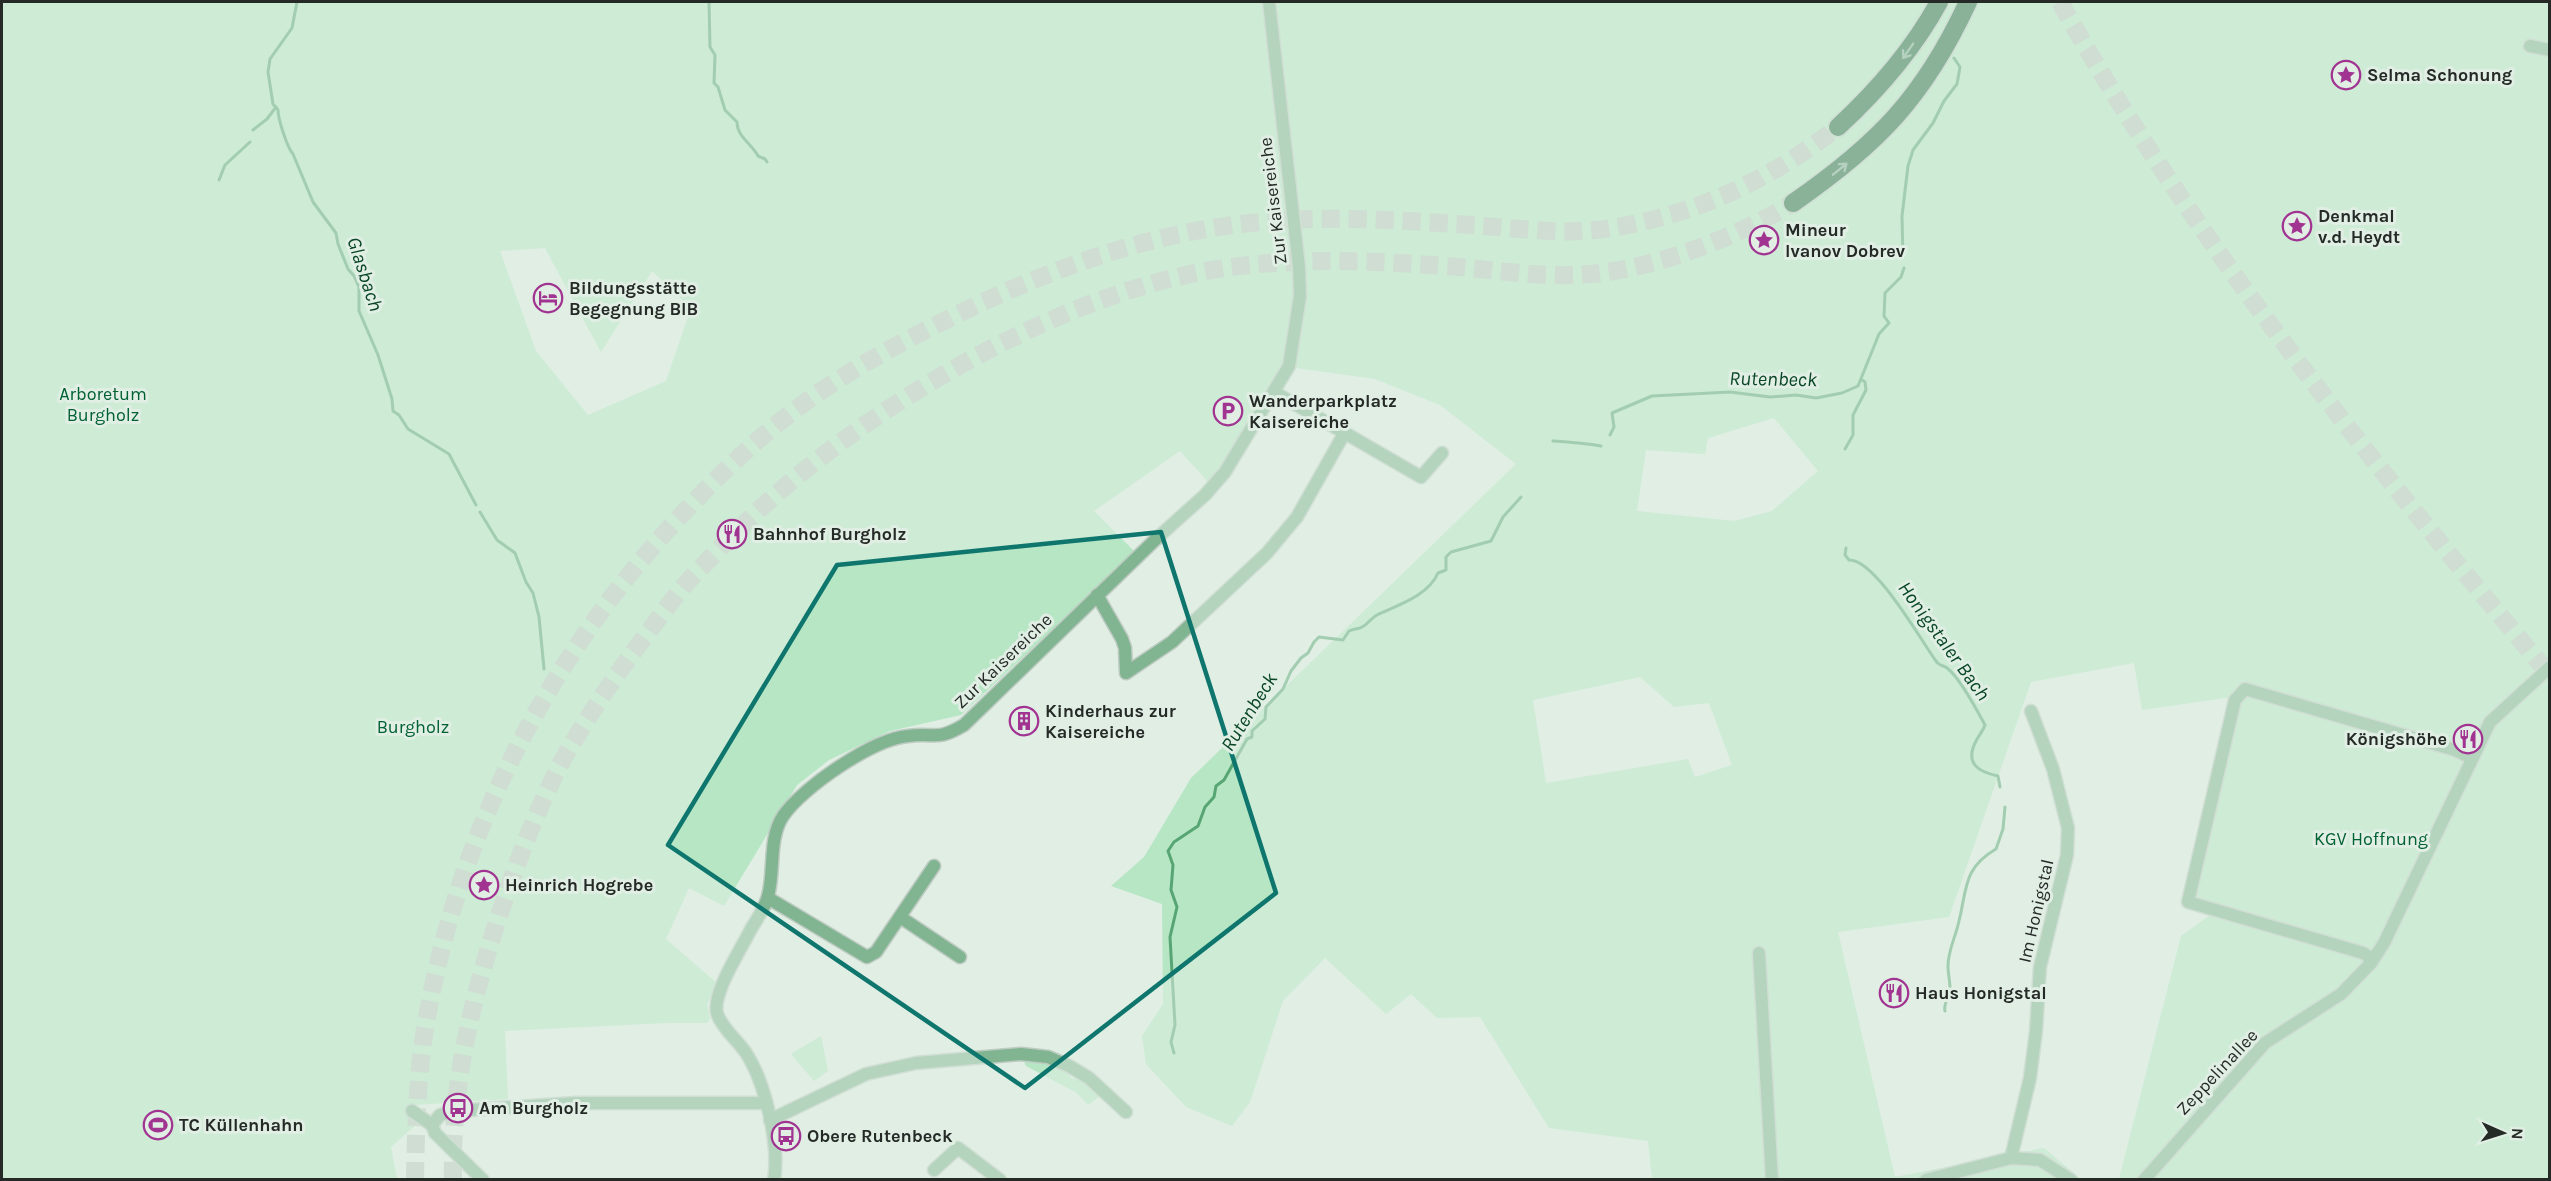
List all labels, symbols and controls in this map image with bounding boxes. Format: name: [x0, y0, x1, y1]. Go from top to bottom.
one-way arrow: [1902, 42, 1914, 58]
place icon: Selma Schonung: [2330, 59, 2362, 91]
place label: Selma Schonung: [2367, 64, 2513, 86]
street label: Zur Kaisereiche: [1254, 136, 1292, 266]
one-way arrow: [1832, 162, 1847, 176]
place label: Denkmal v.d. Heydt: [2318, 205, 2400, 248]
place icon: Denkmal v.d. Heydt: [2281, 210, 2313, 242]
place label: Mineur Ivanov Dobrev: [1785, 219, 1906, 262]
place icon: Mineur Ivanov Dobrev: [1748, 224, 1780, 256]
water label: Glasbach: [342, 234, 388, 314]
place label: Bildungsstätte Begegnung BIB: [569, 277, 698, 320]
hotel icon: Bildungsstätte Begegnung BIB: [532, 282, 564, 314]
water label: Rutenbeck: [1729, 367, 1818, 391]
park label: Arboretum Burgholz: [59, 383, 147, 426]
place label: Wanderparkplatz Kaisereiche: [1249, 390, 1397, 433]
parking icon: Wanderparkplatz Kaisereiche: [1212, 395, 1244, 427]
restaurant icon: Bahnhof Burgholz: [716, 518, 748, 550]
place label: Bahnhof Burgholz: [753, 523, 906, 545]
water label: Honigstaler Bach: [1893, 577, 1995, 705]
street label: Zur Kaisereiche: [949, 609, 1057, 713]
water label: Rutenbeck: [1216, 668, 1283, 755]
place label: Kinderhaus zur Kaisereiche: [1045, 700, 1176, 743]
building icon: Kinderhaus zur Kaisereiche: [1008, 705, 1040, 737]
park label: Burgholz: [377, 716, 449, 738]
restaurant icon: Königshöhe: [2452, 723, 2484, 755]
place label: Königshöhe: [2346, 728, 2447, 750]
park label: KGV Hoffnung: [2314, 828, 2428, 850]
street label: Im Honigstal: [2013, 857, 2059, 965]
place icon: Heinrich Hogrebe: [468, 869, 500, 901]
place label: Heinrich Hogrebe: [505, 874, 653, 896]
restaurant icon: Haus Honigstal: [1878, 977, 1910, 1009]
place label: Haus Honigstal: [1915, 982, 2047, 1004]
street label: Zeppelinallee: [2171, 1024, 2263, 1120]
bus stop icon: Am Burgholz: [442, 1092, 474, 1124]
place label: Am Burgholz: [479, 1097, 588, 1119]
north arrow: [2473, 1103, 2533, 1163]
sports icon: TC Küllenhahn: [142, 1109, 174, 1141]
place label: TC Küllenhahn: [179, 1114, 303, 1136]
bus stop icon: Obere Rutenbeck: [770, 1120, 802, 1152]
place label: Obere Rutenbeck: [807, 1125, 953, 1147]
text: N: [2508, 1128, 2527, 1140]

